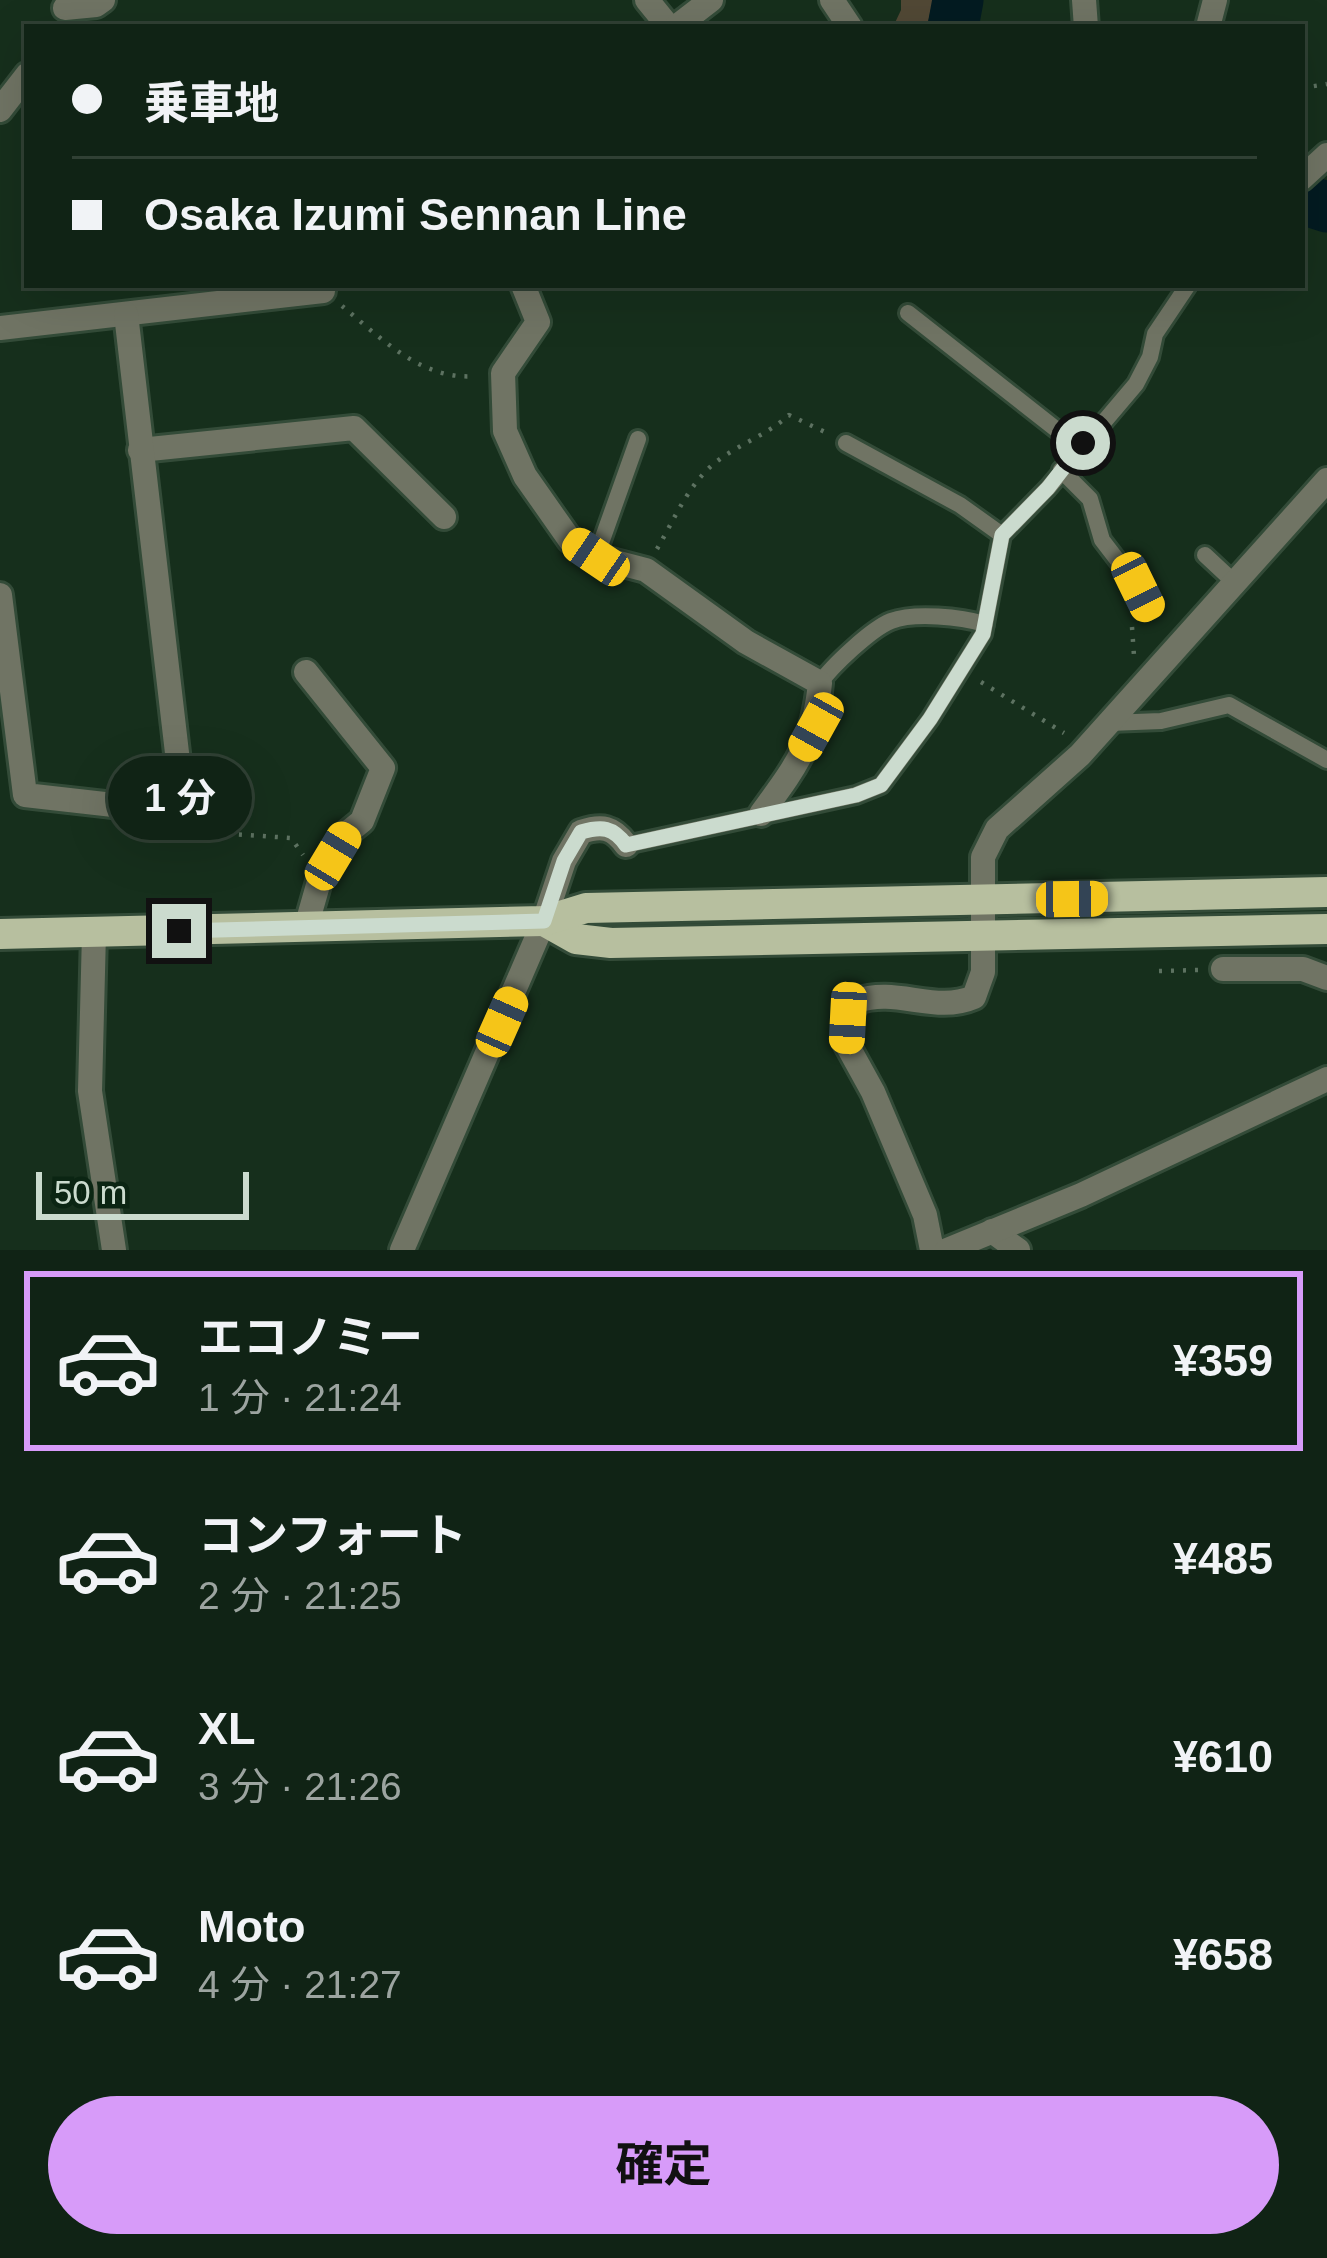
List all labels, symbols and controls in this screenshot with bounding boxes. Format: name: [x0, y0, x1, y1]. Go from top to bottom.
text: 乗車地: [144, 78, 279, 129]
text: Osaka Izumi Sennan Line: [144, 189, 687, 240]
route start: [1056, 416, 1110, 470]
car: [556, 522, 636, 592]
car: [1106, 547, 1170, 627]
car: [783, 687, 849, 767]
callout: 1 分: [107, 757, 251, 841]
text: 1 分: [144, 776, 216, 819]
car: [299, 816, 367, 896]
car: [1036, 880, 1108, 918]
route end: [152, 904, 206, 958]
car: [828, 981, 868, 1055]
car: [471, 982, 533, 1062]
scale bar: [36, 1166, 249, 1219]
text: 50 m: [54, 1174, 127, 1211]
icon: car: [54, 1307, 162, 1415]
text: エコノミー: [198, 1312, 423, 1363]
text: ¥359: [1173, 1335, 1273, 1386]
text: 1 分 · 21:24: [198, 1376, 402, 1419]
icon: car: [54, 1505, 162, 1613]
text: コンフォート: [198, 1510, 467, 1561]
text: ¥485: [1173, 1533, 1273, 1584]
text: 2 分 · 21:25: [198, 1574, 402, 1617]
icon: car: [54, 1703, 162, 1811]
text: XL: [198, 1703, 256, 1754]
text: ¥610: [1173, 1731, 1273, 1782]
text: 3 分 · 21:26: [198, 1765, 402, 1808]
icon: car: [54, 1901, 162, 2009]
text: Moto: [198, 1901, 305, 1952]
text: ¥658: [1173, 1929, 1273, 1980]
text: 4 分 · 21:27: [198, 1963, 402, 2006]
button: 確定: [48, 2096, 1279, 2234]

